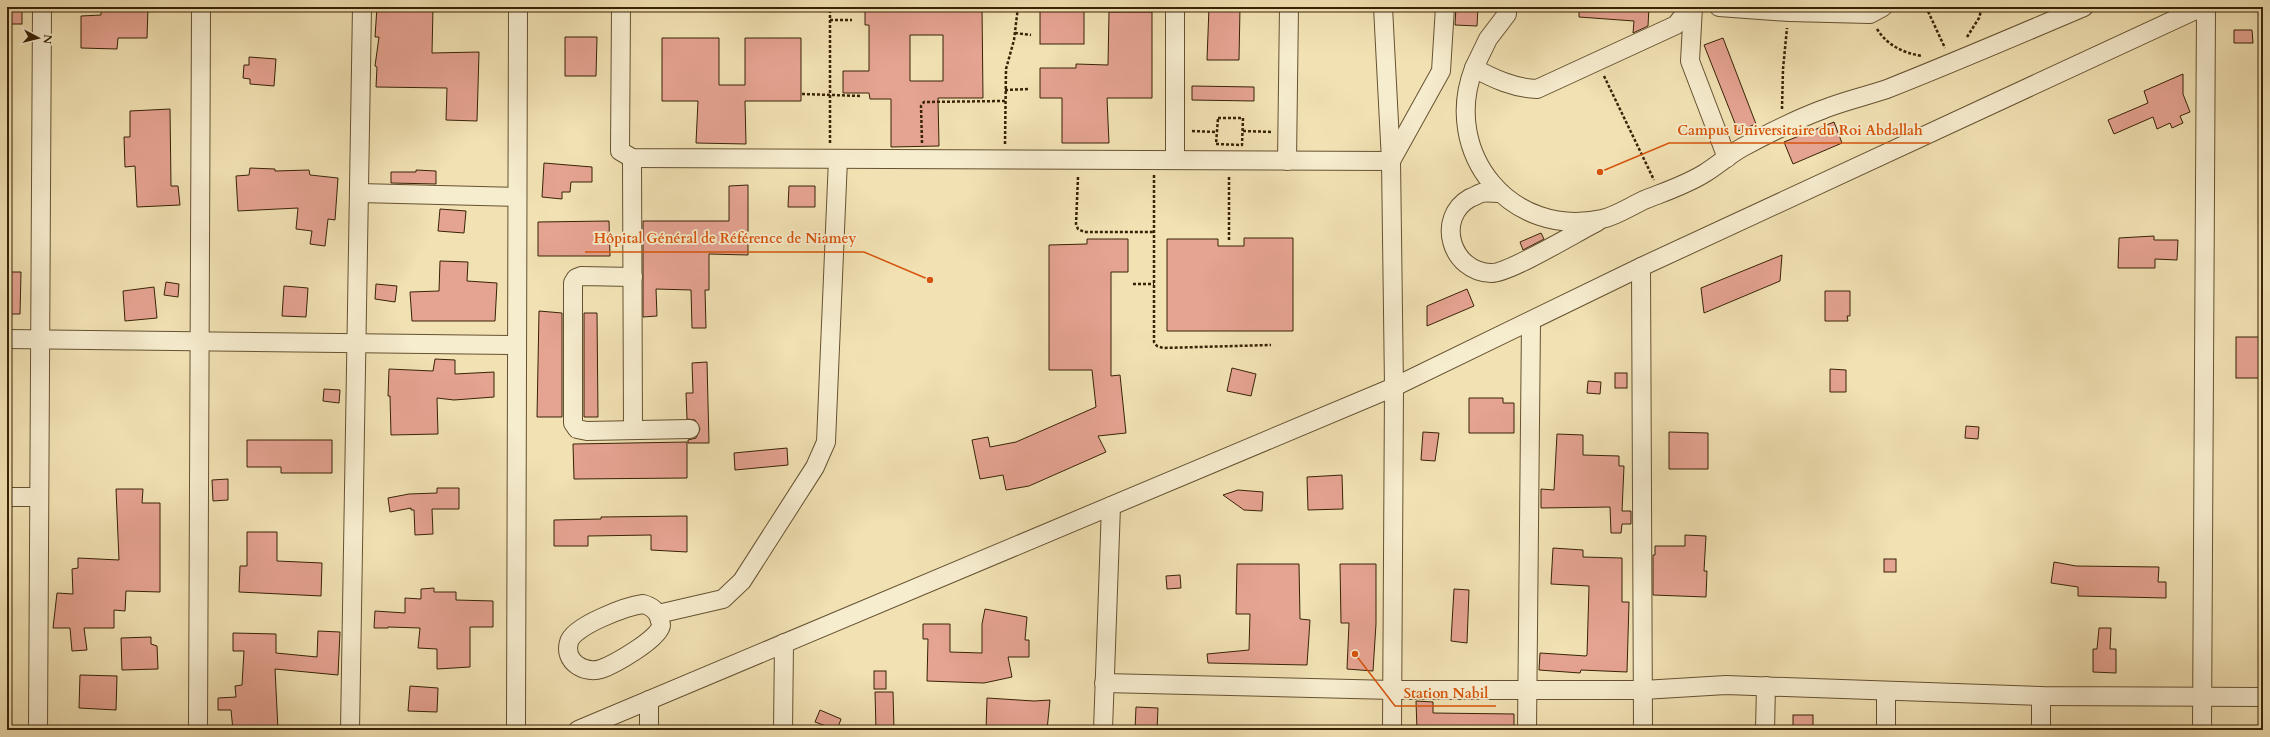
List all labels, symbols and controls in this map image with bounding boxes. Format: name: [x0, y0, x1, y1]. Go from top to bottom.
north arrow: [18, 18, 58, 58]
text: N: [39, 34, 55, 45]
callout: Campus Universitaire du Roi Abdallah: [1669, 117, 1930, 143]
text: Campus Universitaire du Roi Abdallah: [1677, 121, 1923, 140]
callout: Hôpital Général de Référence de Niamey: [585, 226, 864, 252]
text: Hôpital Général de Référence de Niamey: [594, 229, 856, 248]
callout: Station Nabil: [1395, 680, 1496, 706]
text: Station Nabil: [1404, 684, 1488, 703]

